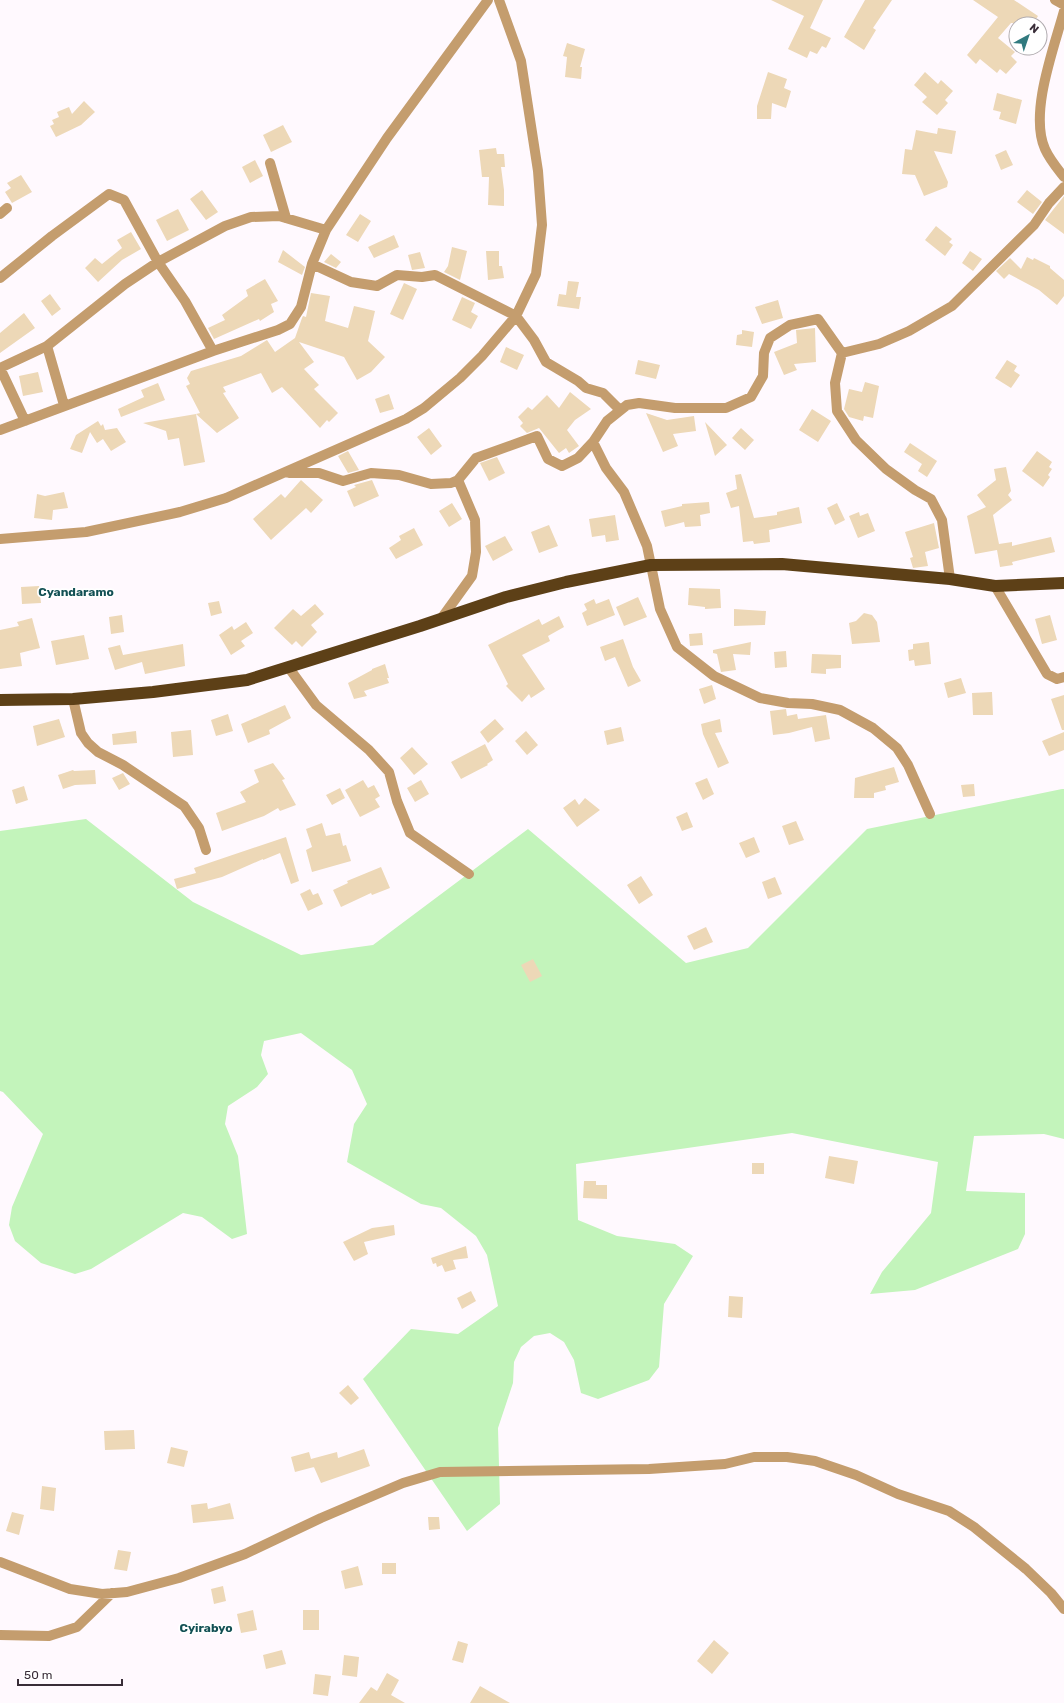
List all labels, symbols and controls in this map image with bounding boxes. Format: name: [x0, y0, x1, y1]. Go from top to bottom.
north arrow: [1008, 16, 1048, 56]
text: N: [1027, 21, 1041, 36]
district label: Cyandaramo: [38, 585, 114, 599]
district label: Cyirabyo: [179, 1621, 233, 1635]
scale bar: [18, 1661, 122, 1687]
text: 50 m: [24, 1668, 52, 1682]

